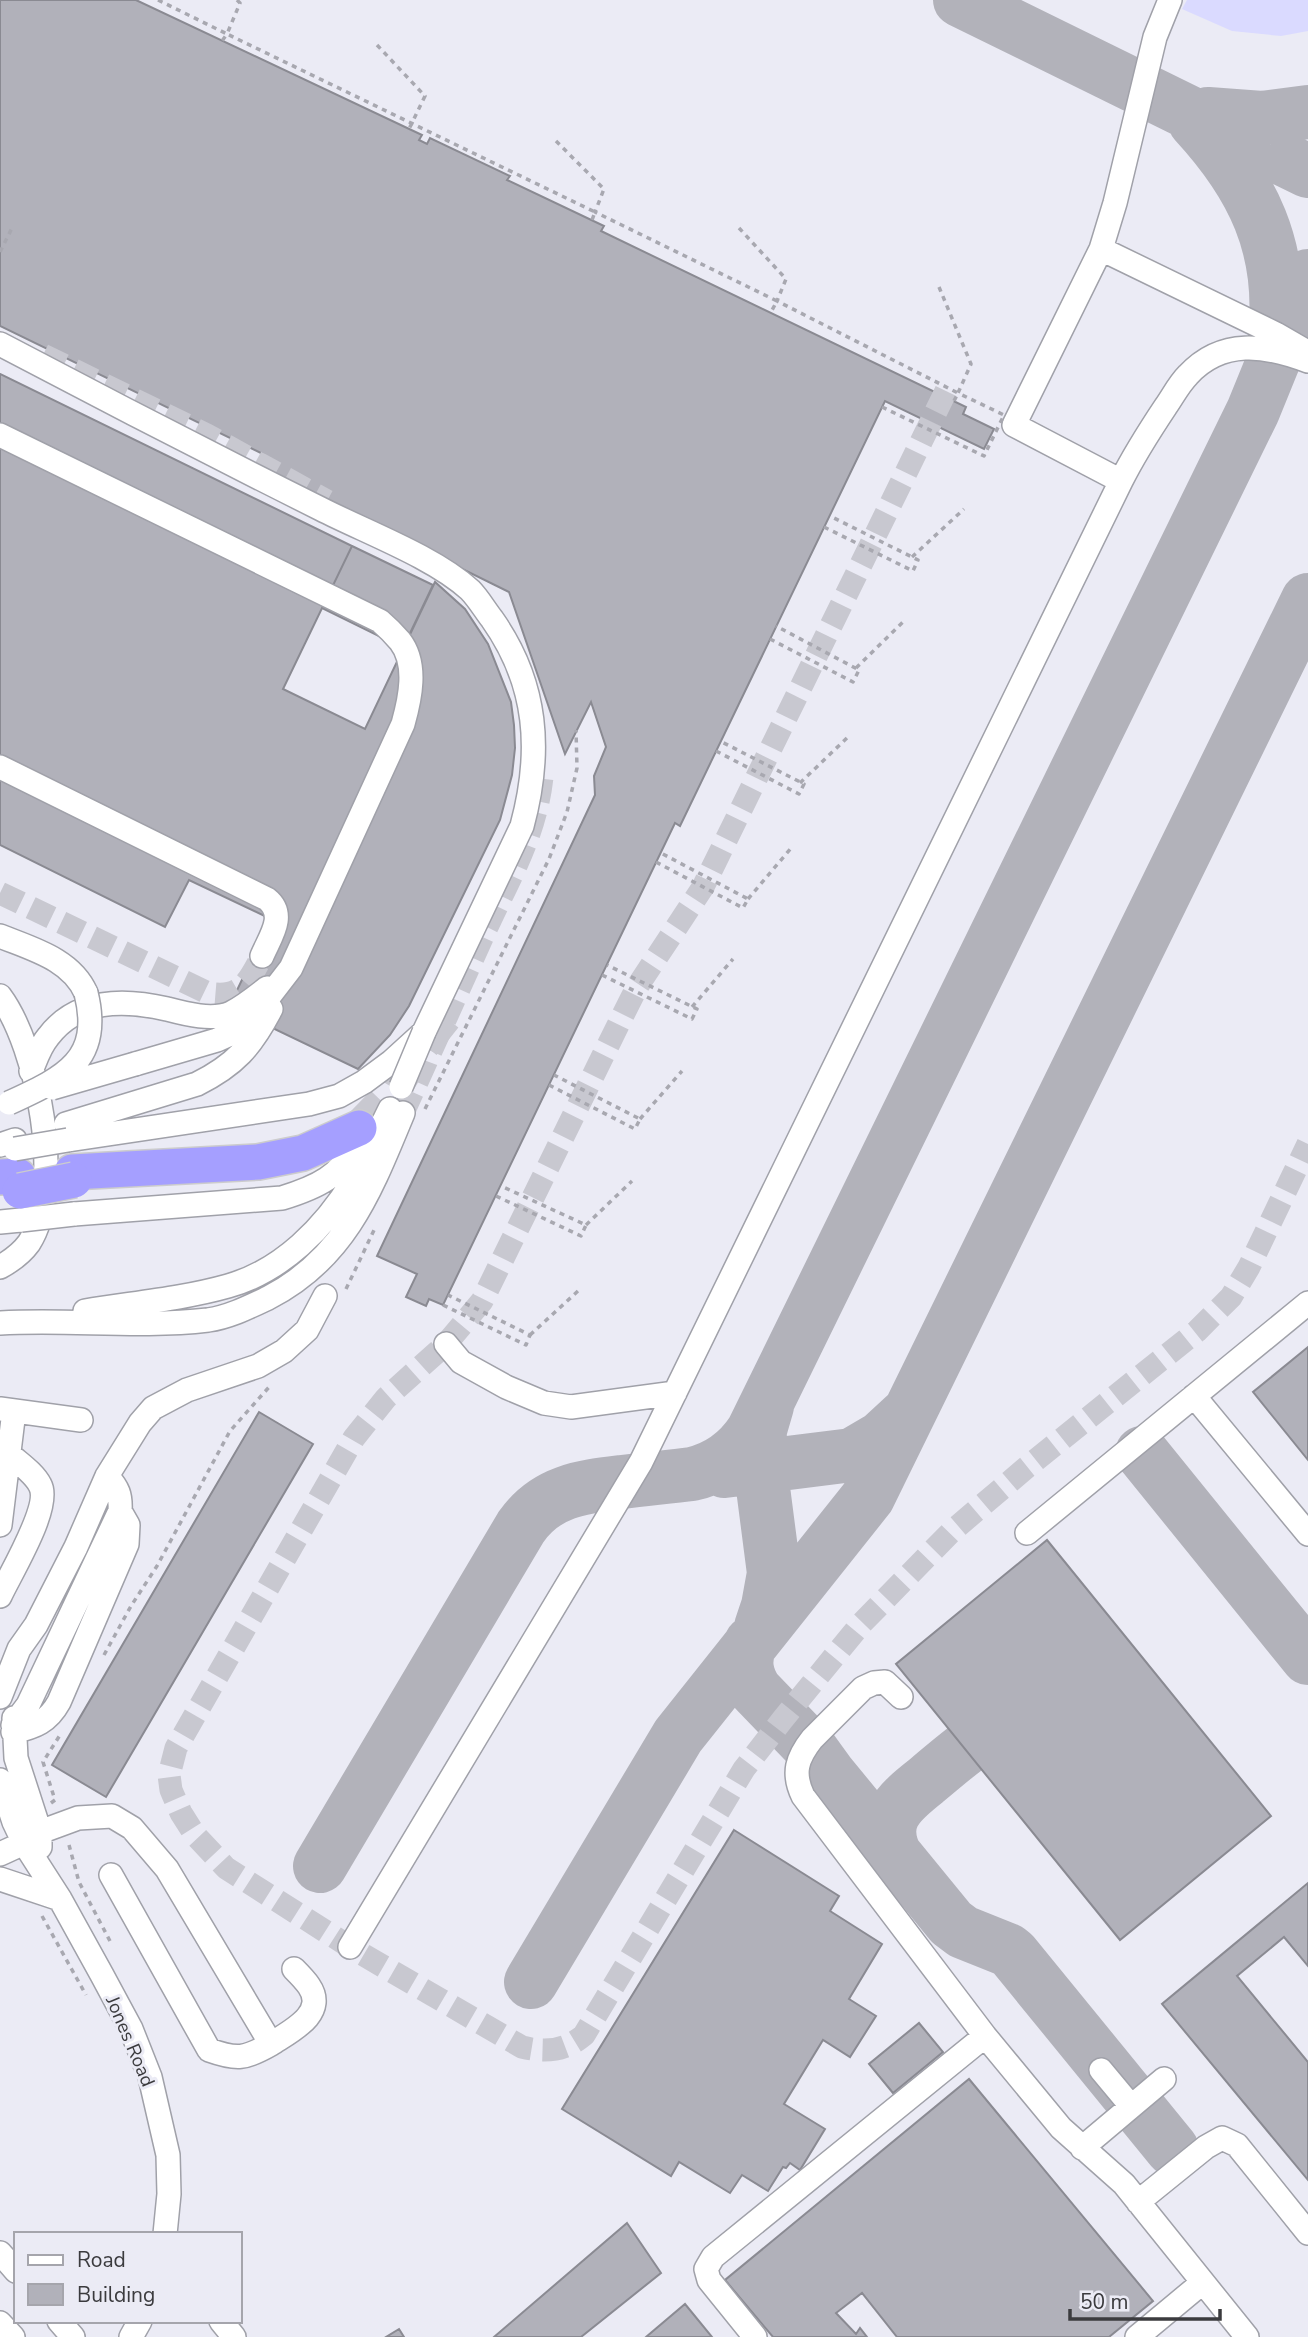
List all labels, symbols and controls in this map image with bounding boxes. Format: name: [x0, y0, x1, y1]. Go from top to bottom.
street label: Jones Road: [99, 1991, 161, 2091]
legend: [14, 2232, 242, 2323]
text: Road: [77, 2246, 126, 2274]
scale bar: [1070, 2278, 1220, 2322]
text: Building: [77, 2281, 155, 2309]
text: 50 m: [1080, 2288, 1129, 2316]

